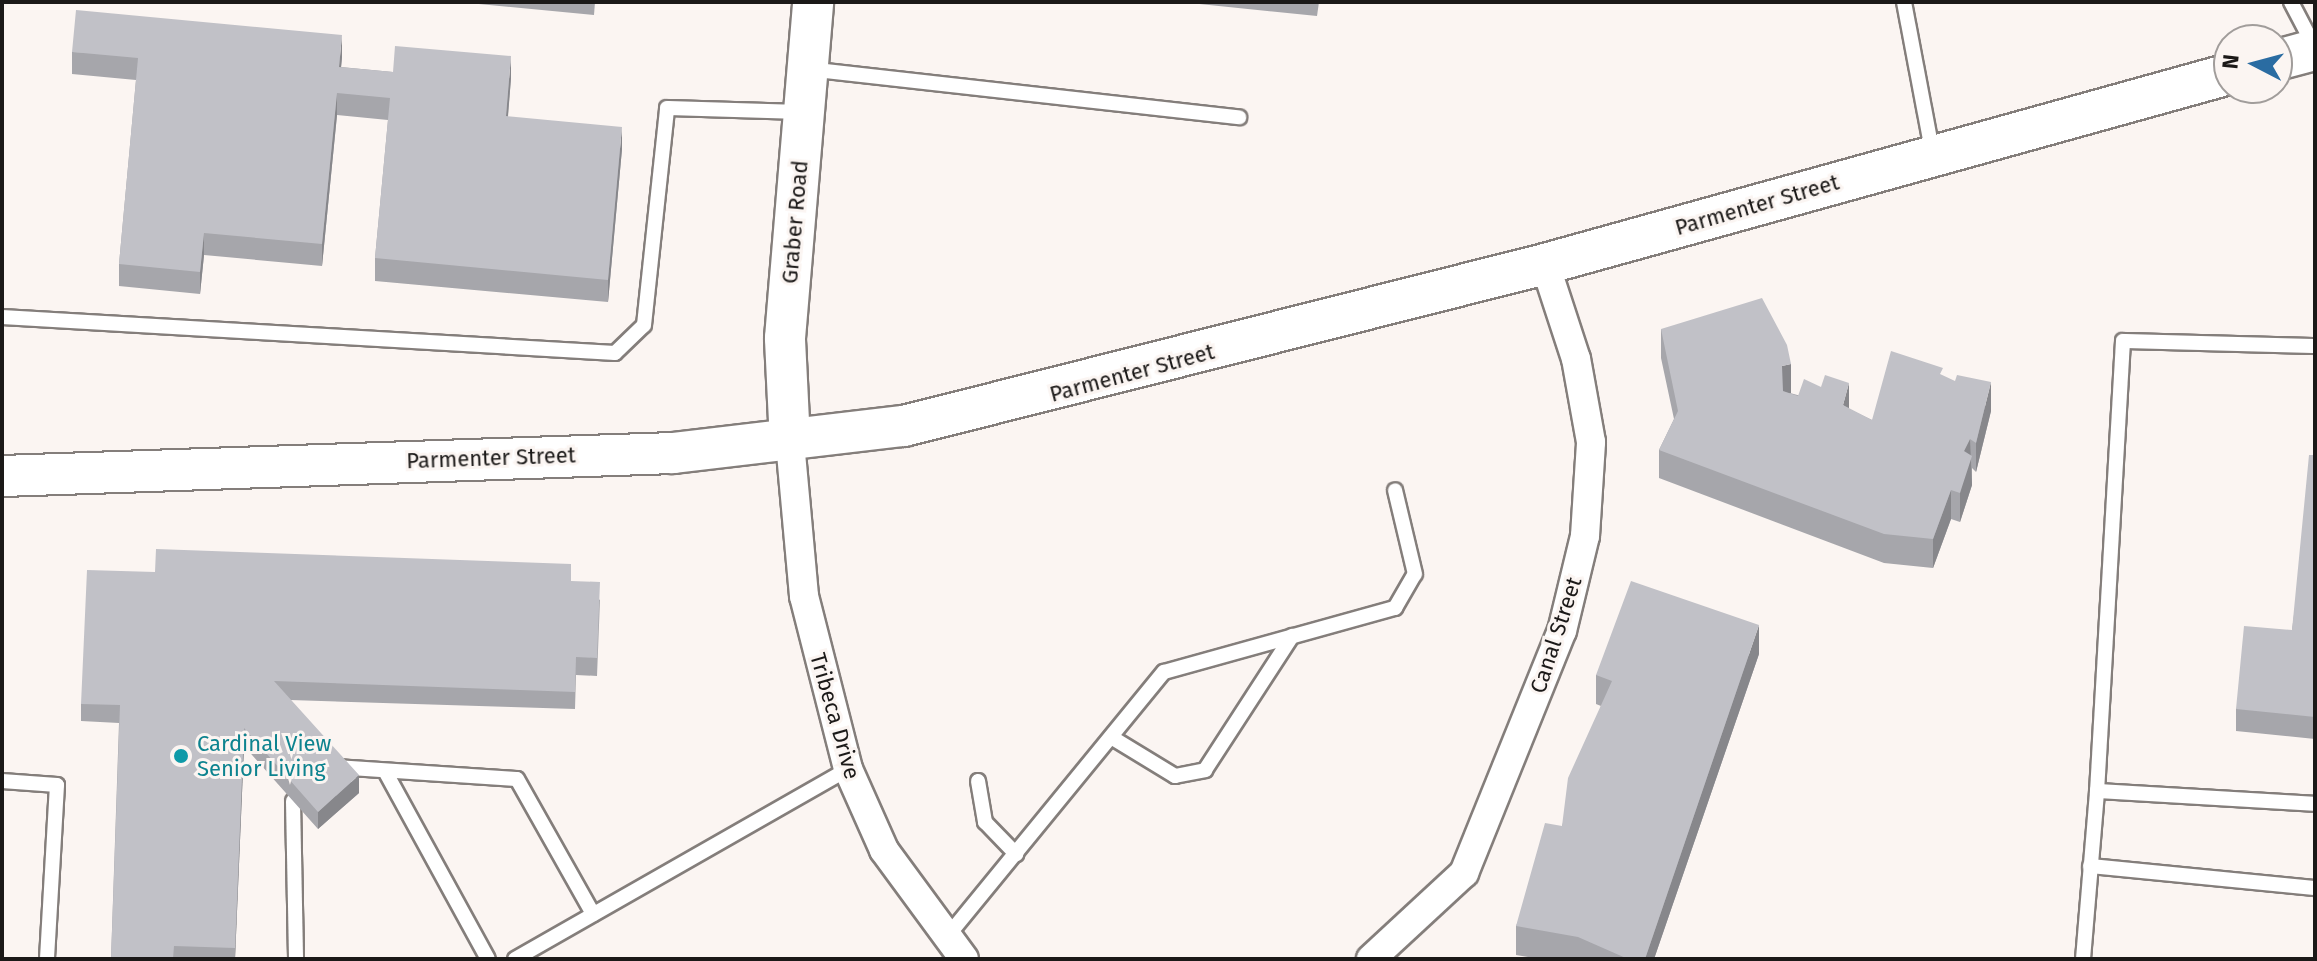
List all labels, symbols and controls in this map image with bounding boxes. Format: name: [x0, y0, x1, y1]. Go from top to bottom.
north arrow: [2213, 24, 2293, 104]
text: N: [2216, 53, 2245, 70]
street label: Graber Road: [776, 159, 814, 285]
street label: Parmenter Street: [1672, 169, 1842, 241]
street label: Parmenter Street: [1047, 338, 1217, 408]
street label: Parmenter Street: [406, 442, 576, 474]
street label: Canal Street: [1525, 574, 1587, 696]
street label: Tribeca Drive: [804, 650, 866, 782]
place label: Cardinal View Senior Living: [197, 730, 331, 782]
marker: Cardinal View Senior Living: [172, 747, 190, 765]

